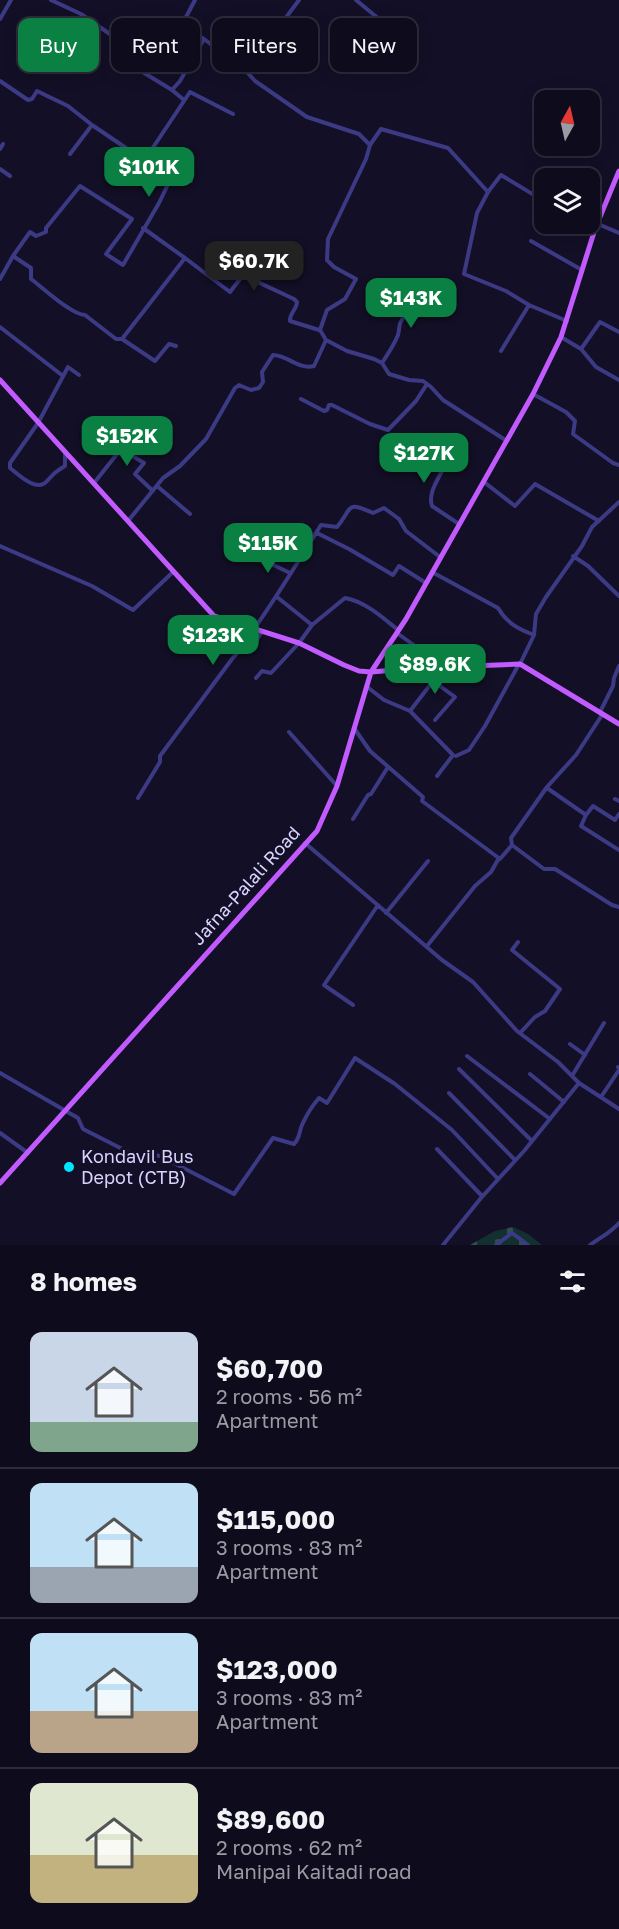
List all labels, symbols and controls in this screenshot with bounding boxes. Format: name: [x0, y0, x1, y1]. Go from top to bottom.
chip: Buy: [18, 18, 99, 72]
chip: Rent: [111, 18, 200, 72]
chip: Filters: [212, 18, 318, 72]
chip: New: [330, 18, 417, 72]
north arrow: [534, 90, 600, 156]
map controls: [534, 90, 600, 234]
pin: $101K: [107, 147, 191, 198]
text: $101K: [118, 154, 180, 178]
button: layers: [534, 168, 600, 234]
pin: $60.7K: [205, 241, 303, 292]
text: $60.7K: [219, 248, 289, 272]
pin: $143K: [369, 278, 453, 329]
text: $143K: [380, 285, 442, 309]
pin: $152K: [85, 416, 169, 467]
text: $152K: [96, 423, 158, 447]
pin: $127K: [382, 433, 466, 484]
text: $127K: [393, 440, 455, 464]
pin: $115K: [226, 523, 310, 574]
text: $115K: [238, 530, 298, 554]
pin: $123K: [171, 615, 255, 666]
text: $123K: [182, 622, 244, 646]
pin: $89.6K: [386, 644, 484, 695]
text: $89.6K: [399, 651, 471, 675]
street label: Jafna-Palali Road: [186, 822, 304, 949]
place label: Kondavil Bus Depot (CTB): [81, 1145, 193, 1188]
marker: Kondavil Bus Depot (CTB): [62, 1160, 76, 1174]
icon: filters: [556, 1265, 589, 1298]
text: 8 homes: [30, 1266, 137, 1297]
text: $60,700: [216, 1353, 323, 1384]
icon: home: [78, 1356, 150, 1428]
text: 2 rooms · 56 m²: [216, 1384, 362, 1408]
text: Apartment: [216, 1408, 319, 1432]
text: $115,000: [216, 1504, 335, 1535]
icon: home: [78, 1507, 150, 1579]
text: 3 rooms · 83 m²: [216, 1535, 362, 1559]
text: Apartment: [216, 1559, 319, 1583]
text: $123,000: [216, 1654, 338, 1685]
icon: home: [78, 1657, 150, 1729]
text: 3 rooms · 83 m²: [216, 1685, 362, 1709]
text: Apartment: [216, 1709, 319, 1733]
text: $89,600: [216, 1804, 325, 1835]
icon: home: [78, 1807, 150, 1879]
text: 2 rooms · 62 m²: [216, 1835, 362, 1859]
text: Manipai Kaitadi road: [216, 1859, 412, 1883]

